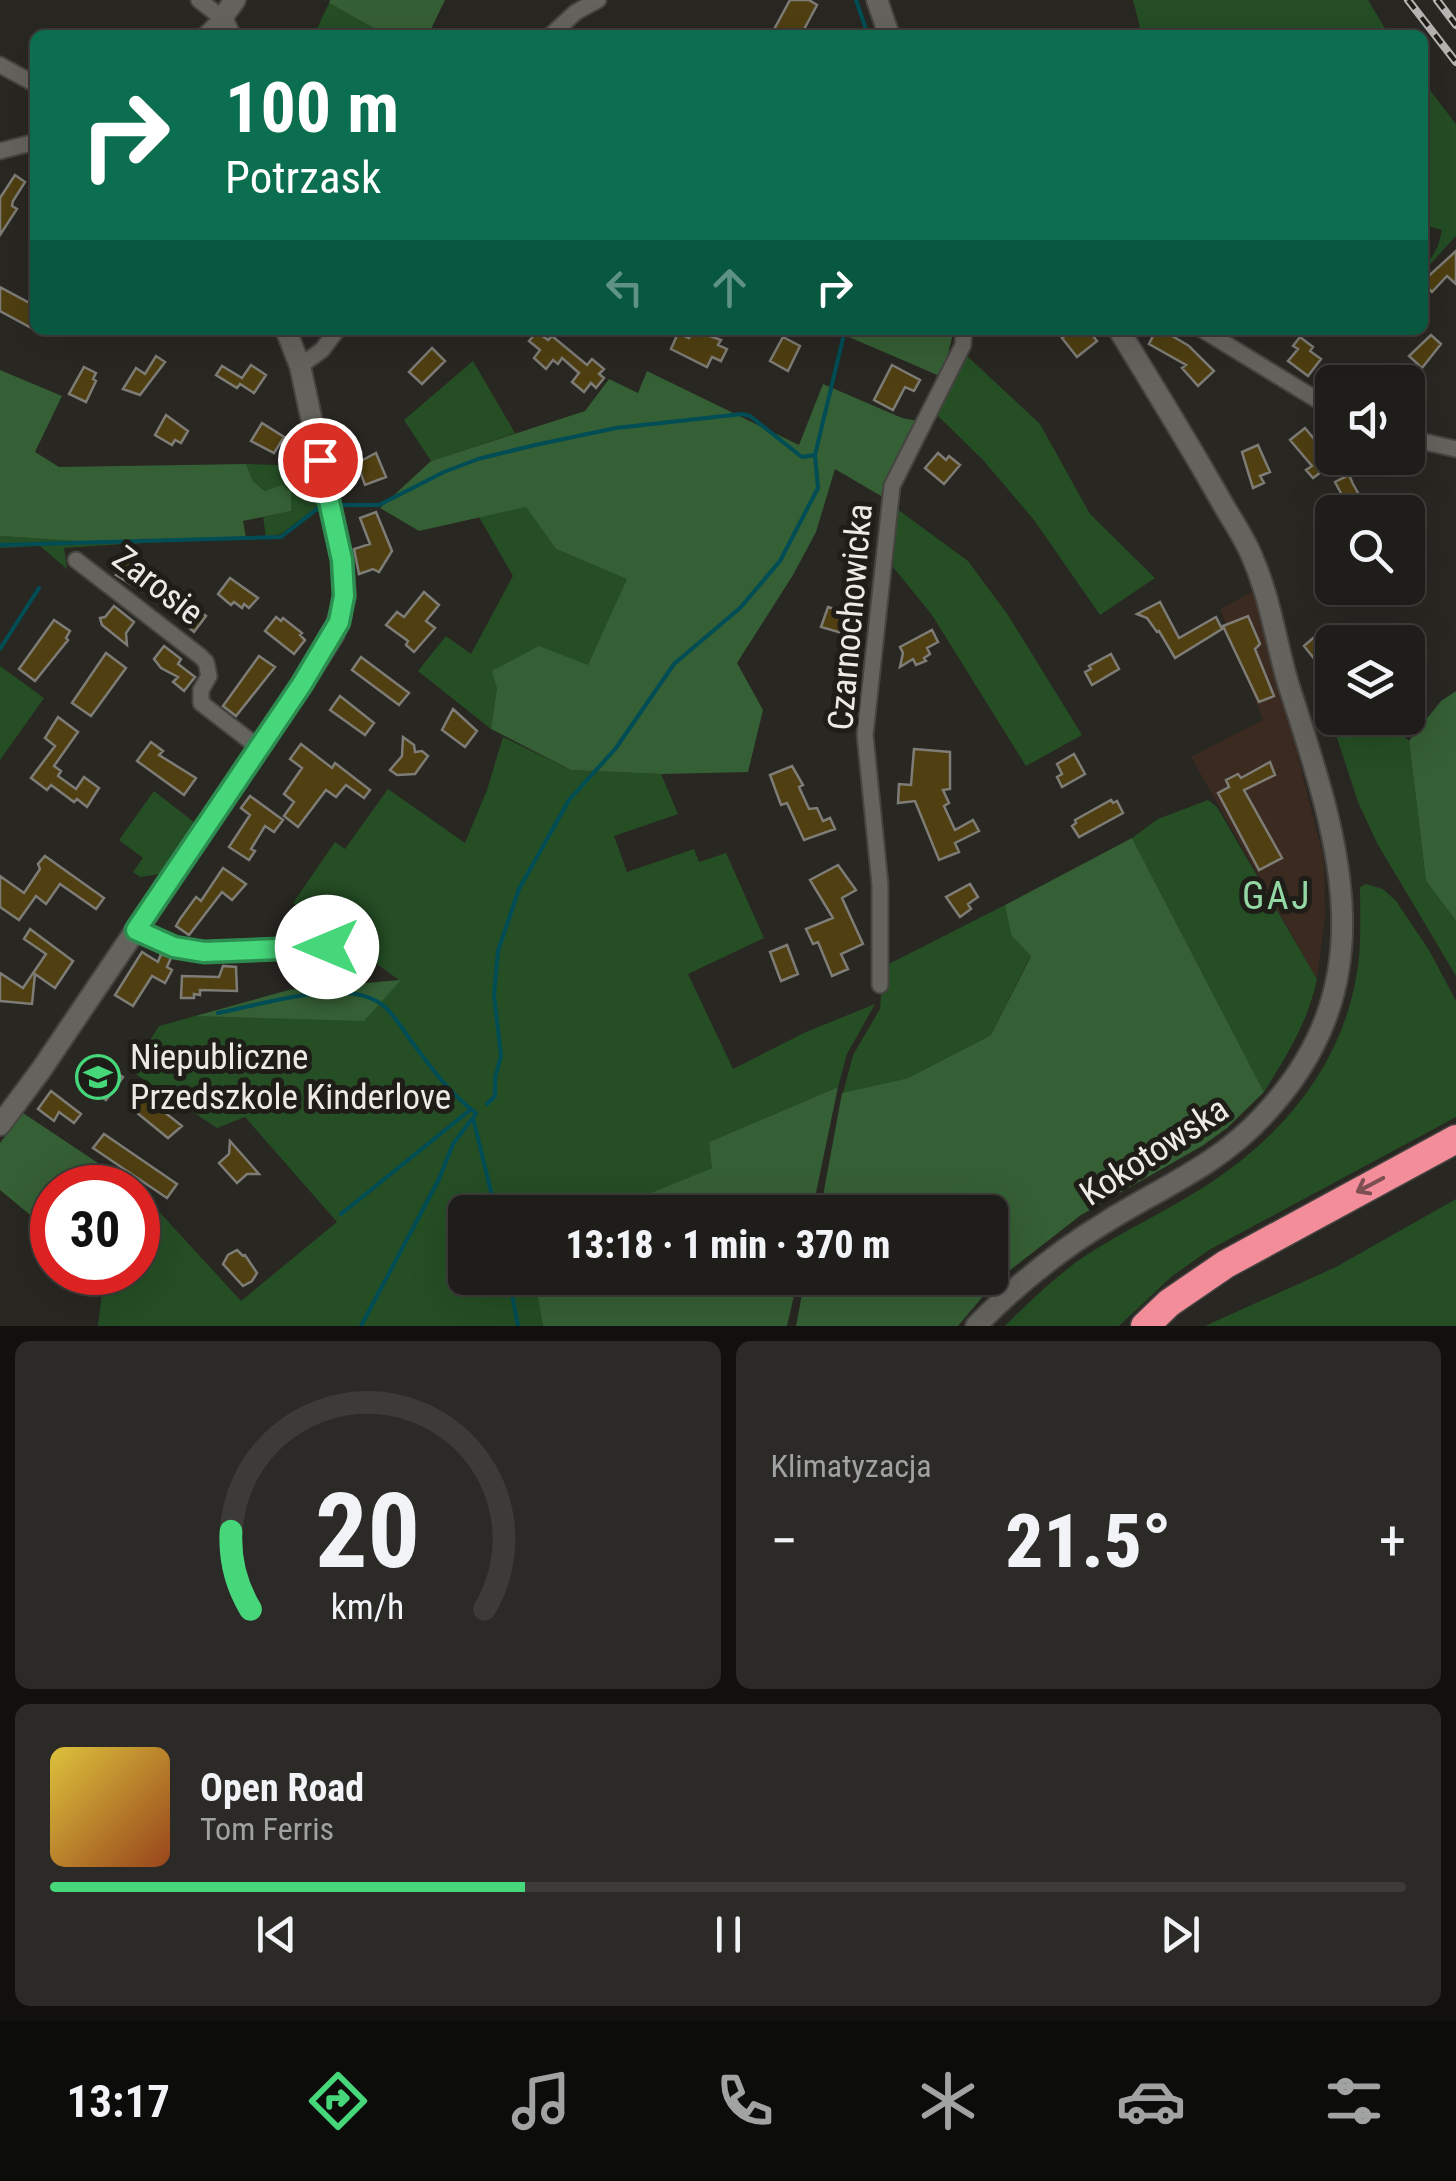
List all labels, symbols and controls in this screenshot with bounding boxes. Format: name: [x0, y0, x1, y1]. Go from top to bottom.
text: 100 m: [225, 67, 399, 149]
icon: right: [60, 70, 190, 200]
text: Potrzask: [225, 151, 381, 204]
icon: left: [597, 260, 652, 315]
icon: ahead: [702, 260, 757, 315]
icon: right: [807, 260, 862, 315]
map controls: [1315, 365, 1425, 735]
button: sound: [1315, 365, 1425, 475]
pin: [278, 418, 363, 503]
icon: arrive: [293, 433, 348, 488]
button: search: [1315, 495, 1425, 605]
street label: Czarnochowicka: [820, 502, 881, 732]
street label: Zarosie: [104, 537, 211, 633]
button: layers: [1315, 625, 1425, 735]
district label: GAJ: [1242, 874, 1312, 918]
position arrow: [275, 895, 379, 999]
place label: Niepubliczne Przedszkole Kinderlove: [130, 1037, 451, 1118]
school or university icon: Niepubliczne Przedszkole Kinderlove: [75, 1054, 121, 1100]
street label: Kokotowska: [1073, 1088, 1236, 1214]
speed limit sign: 30: [30, 1165, 160, 1295]
one-way arrow: [1356, 1176, 1386, 1196]
text: 13:18 · 1 min · 370 m: [566, 1223, 890, 1267]
text: Klimatyzacja: [771, 1447, 932, 1485]
text: 20: [315, 1471, 420, 1592]
text: 21.5°: [1005, 1497, 1171, 1585]
text: −: [771, 1509, 798, 1573]
text: +: [1379, 1509, 1406, 1573]
text: km/h: [331, 1586, 405, 1628]
text: Open Road: [200, 1766, 364, 1810]
text: Tom Ferris: [200, 1810, 334, 1848]
icon: previous: [249, 1907, 304, 1962]
icon: pause: [701, 1907, 756, 1962]
icon: next: [1153, 1907, 1208, 1962]
icon: directions: [303, 2066, 373, 2136]
icon: music: [506, 2066, 576, 2136]
icon: phone: [710, 2066, 780, 2136]
icon: climate: [913, 2066, 983, 2136]
icon: car: [1116, 2066, 1186, 2136]
icon: filters: [1319, 2066, 1389, 2136]
text: 13:17: [67, 2075, 170, 2128]

